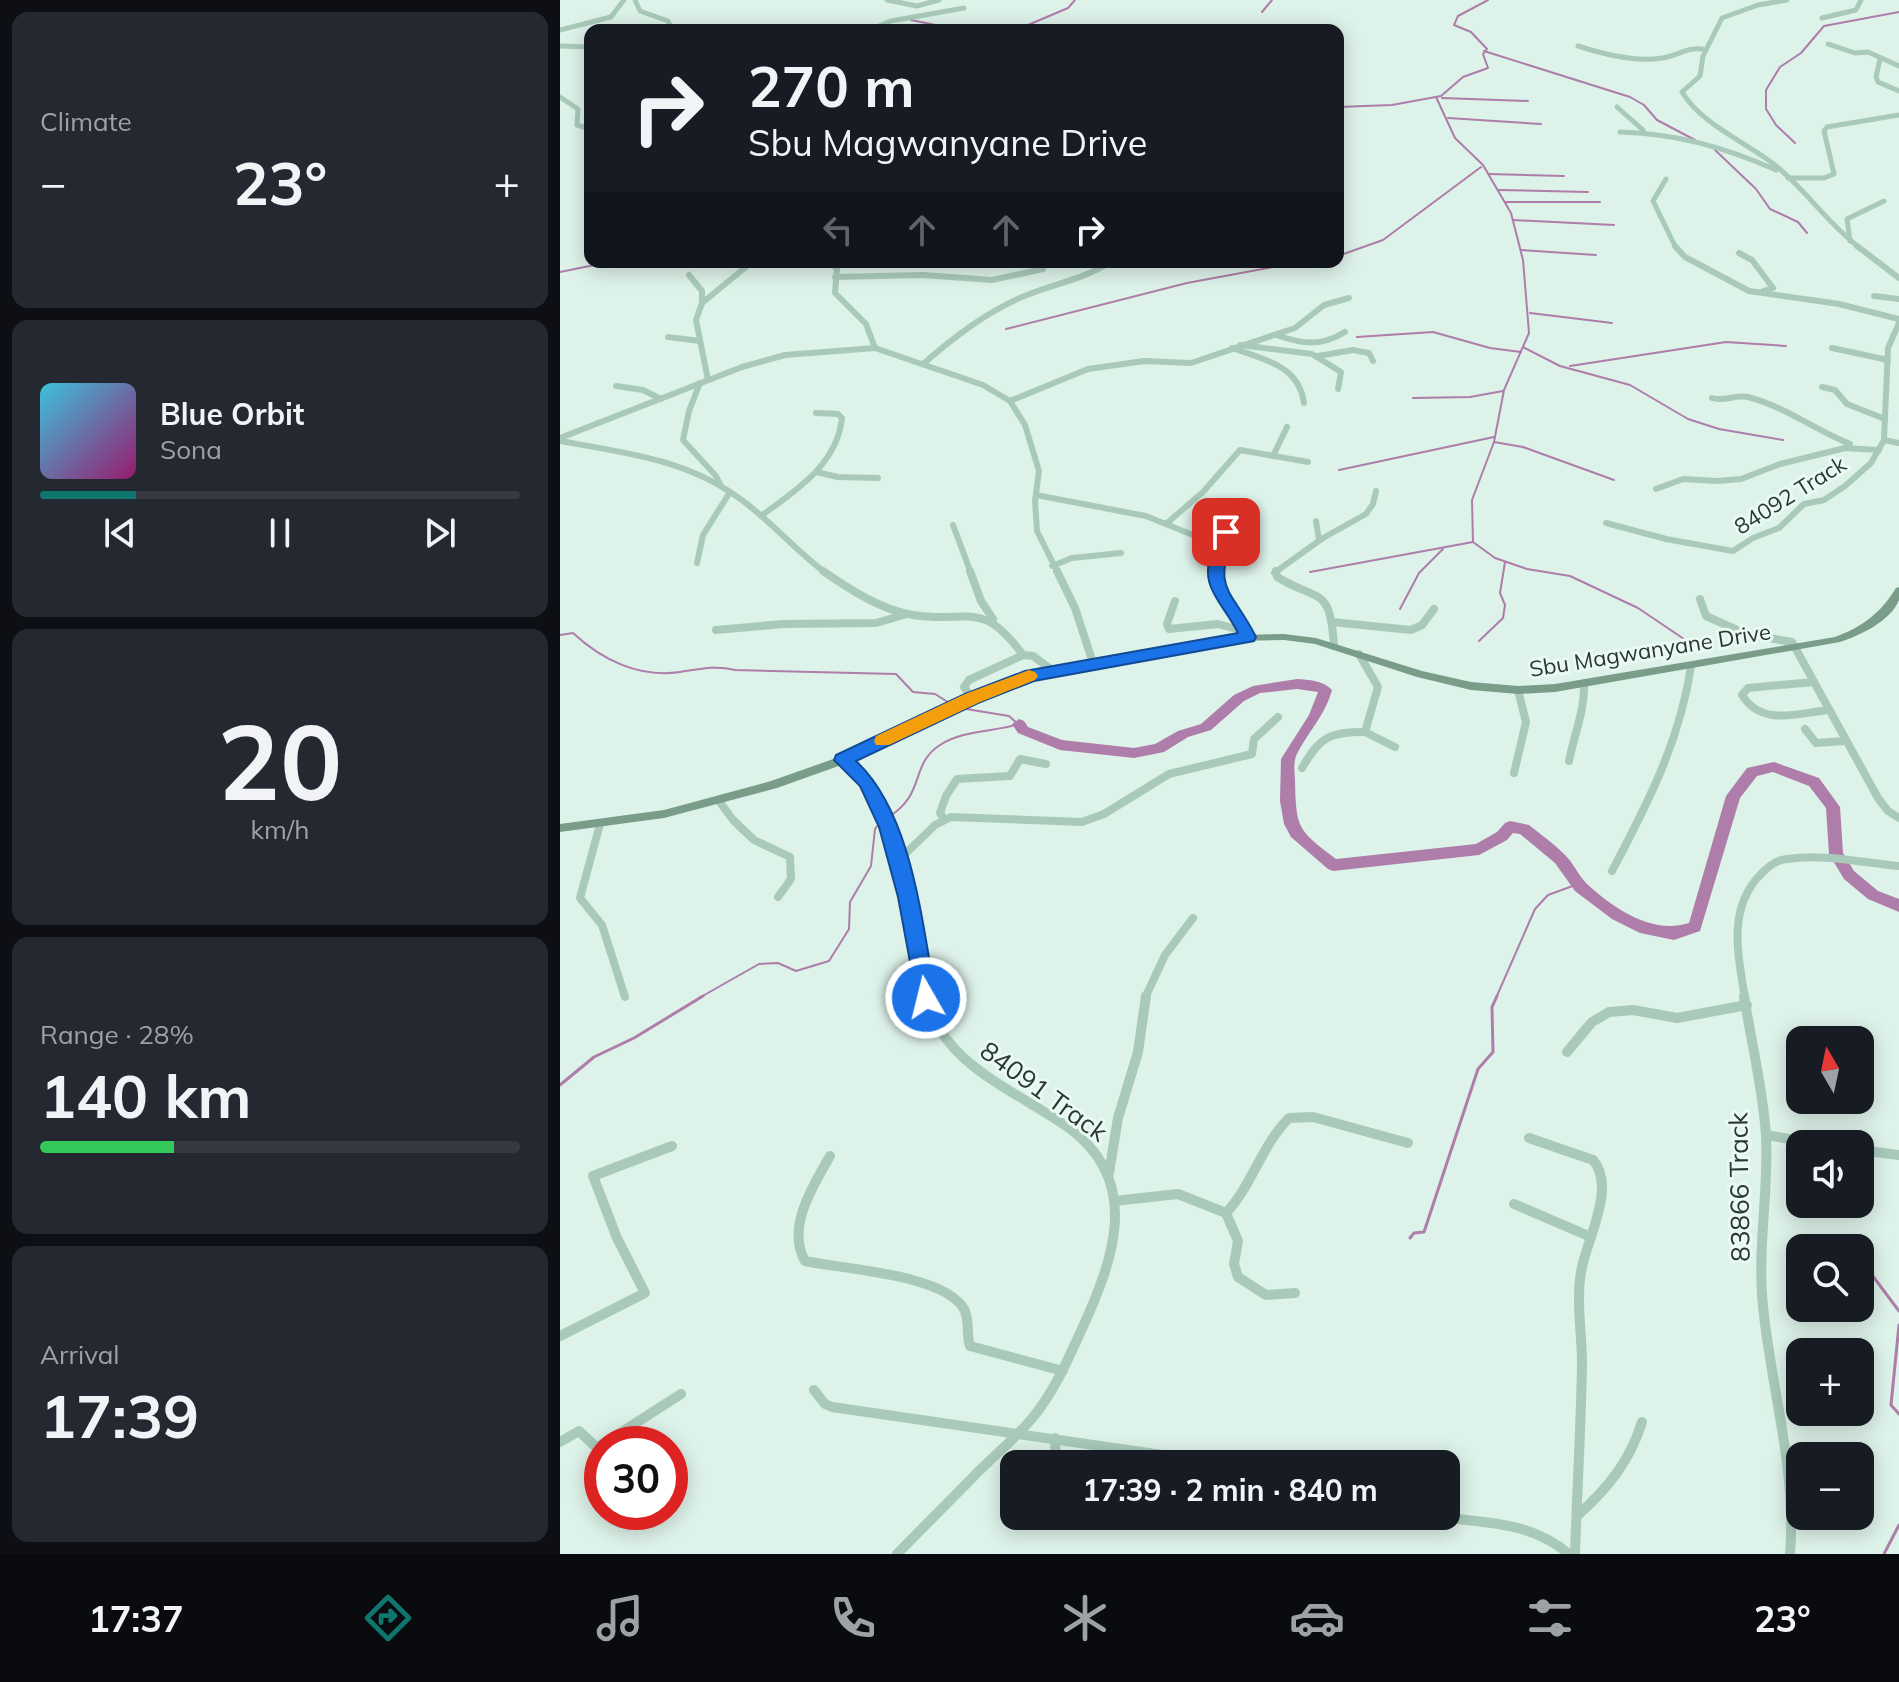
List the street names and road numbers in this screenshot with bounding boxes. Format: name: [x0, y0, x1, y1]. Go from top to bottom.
street label: 84092 Track: [1729, 449, 1852, 540]
street label: Sbu Magwanyane Drive: [1527, 617, 1773, 683]
street label: 84091 Track: [974, 1034, 1115, 1149]
street label: 83866 Track: [1721, 1111, 1757, 1262]

